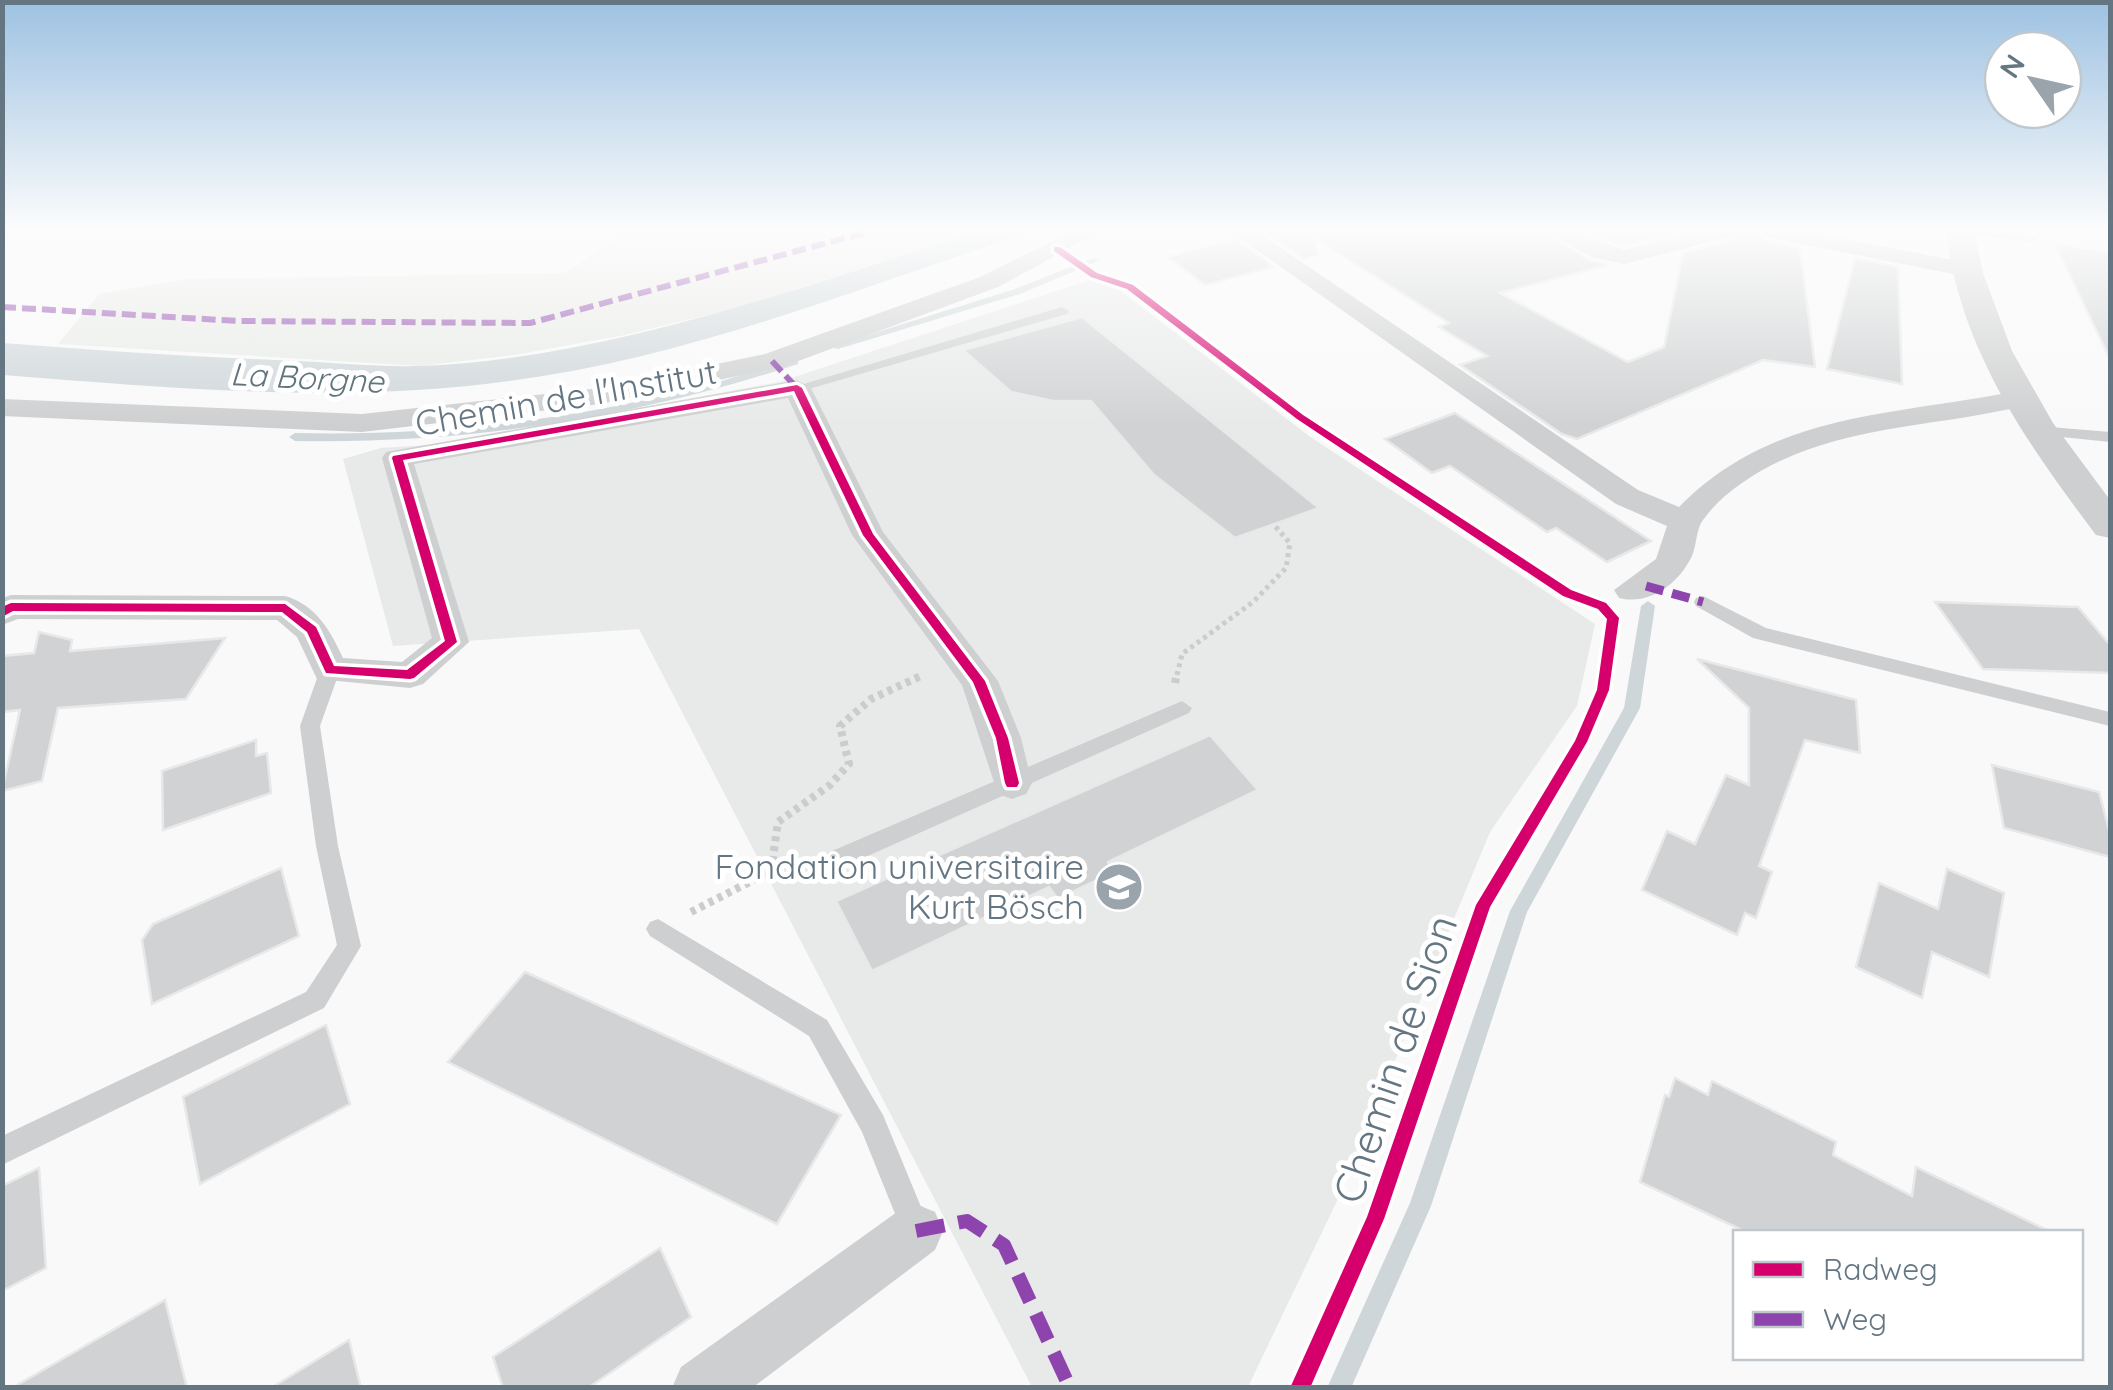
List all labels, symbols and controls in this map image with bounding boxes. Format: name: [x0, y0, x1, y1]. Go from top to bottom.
north arrow: [1983, 30, 2083, 130]
text: N: [1992, 47, 2032, 84]
street label: Chemin de l'Institut: [412, 349, 720, 445]
water label: La Borgne: [229, 353, 387, 401]
place label: Fondation universitaire Kurt Bösch: [714, 844, 1084, 928]
school or university icon: Fondation universitaire Kurt Bösch: [1093, 861, 1145, 913]
street label: Chemin de Sion: [1320, 908, 1469, 1210]
legend: [1733, 1230, 2083, 1360]
text: Radweg: [1823, 1250, 1938, 1288]
text: Weg: [1823, 1300, 1887, 1338]

